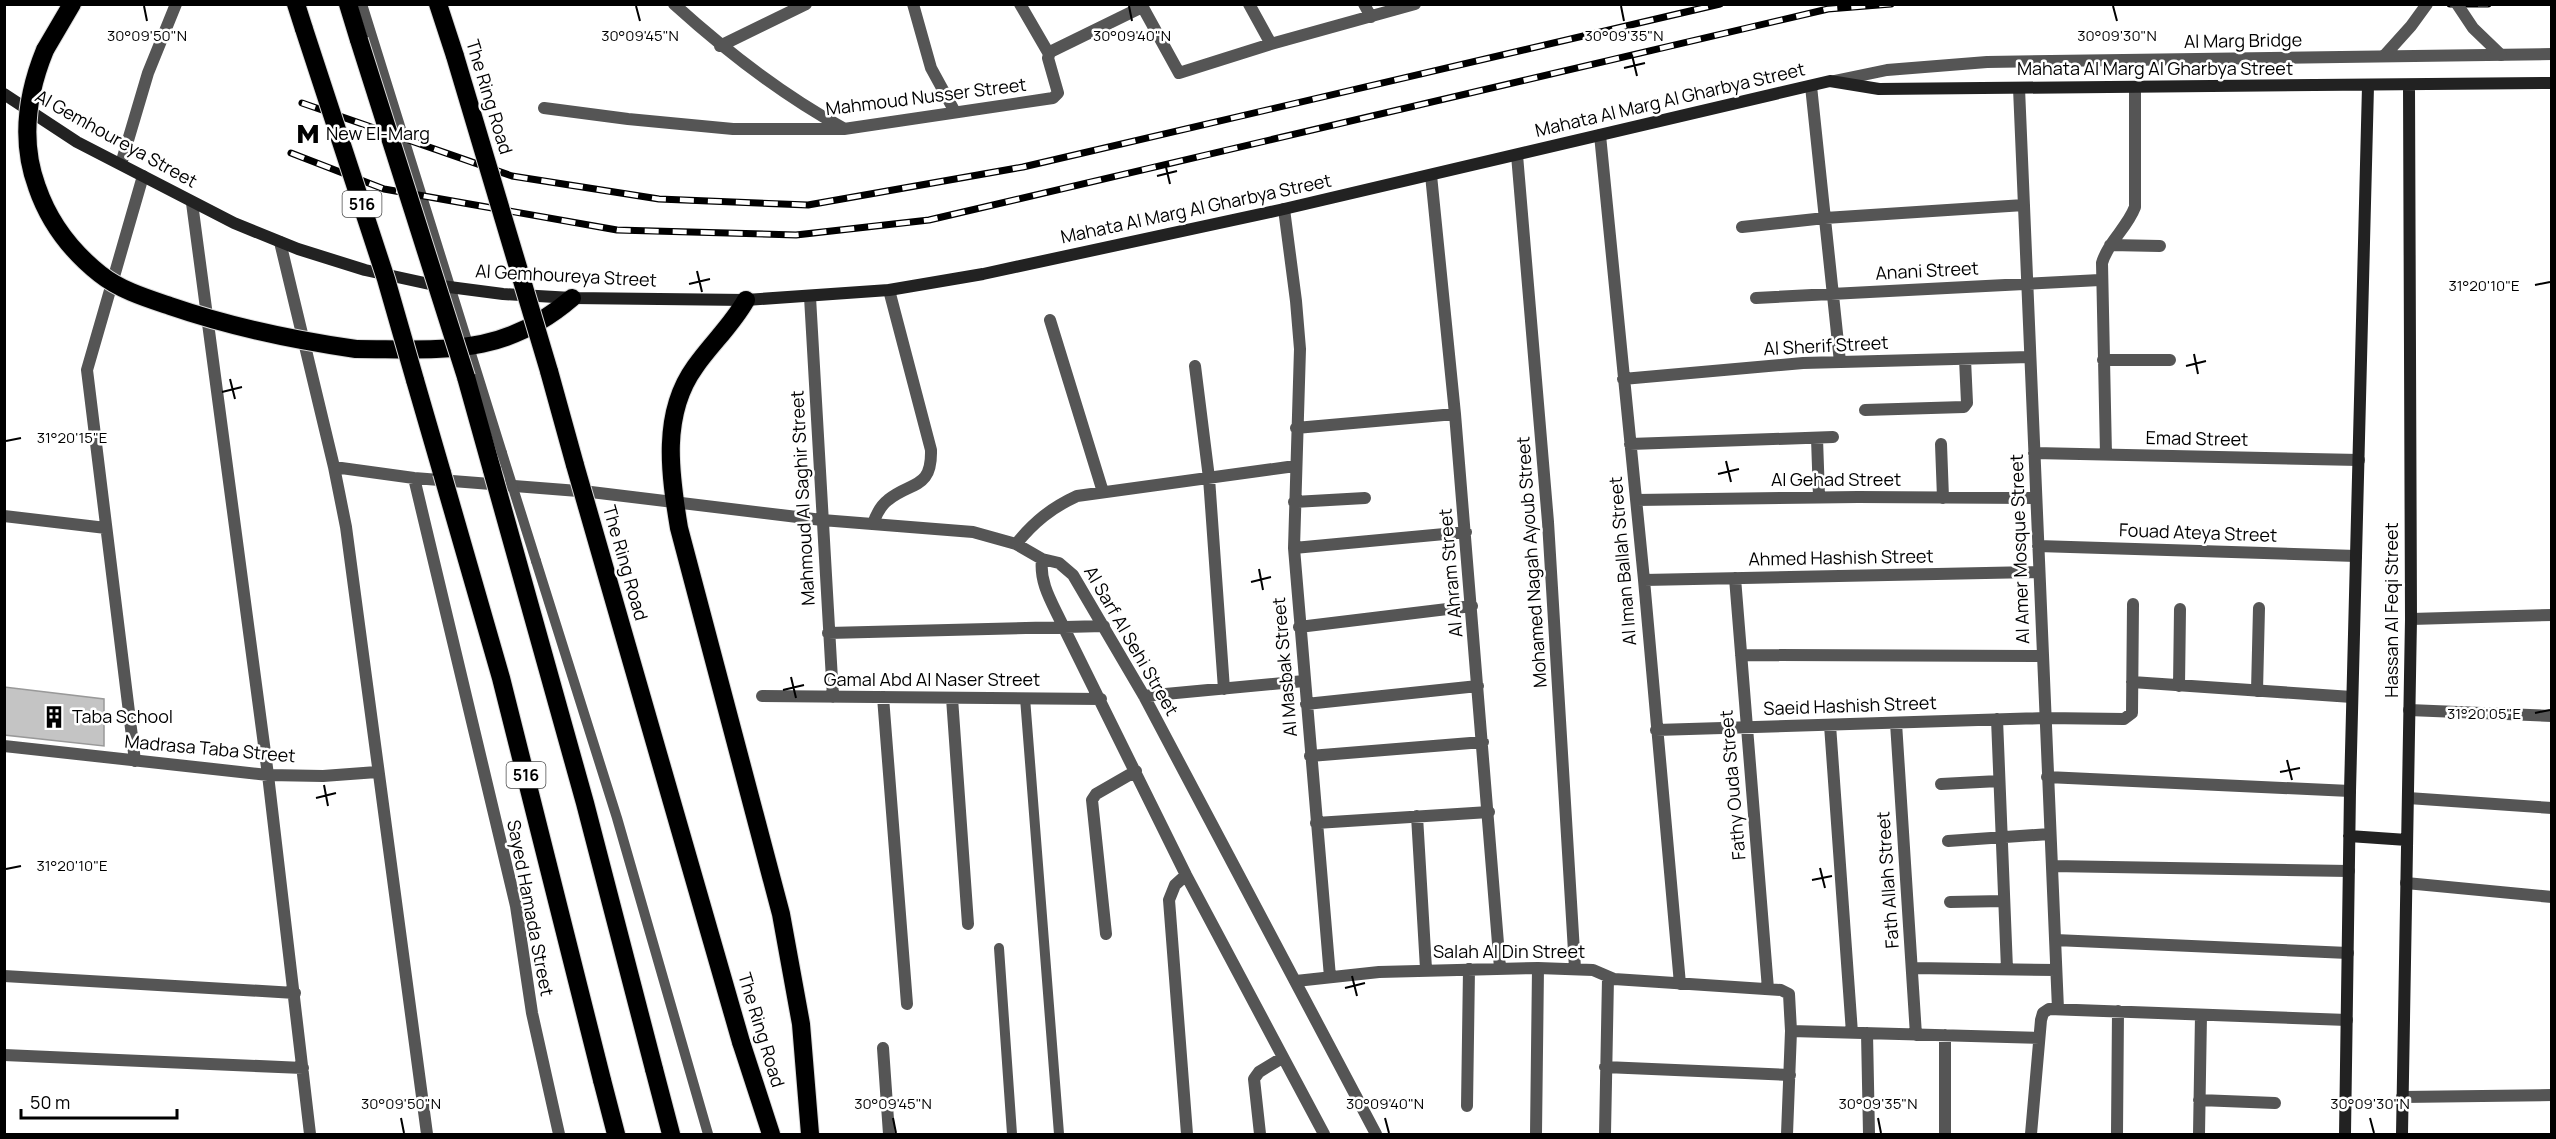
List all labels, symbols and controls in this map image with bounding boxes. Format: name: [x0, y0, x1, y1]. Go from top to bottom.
text: 30°09'50"N: [107, 25, 187, 46]
text: 30°09'45"N: [601, 25, 679, 46]
text: 30°09'40"N: [1093, 25, 1171, 46]
text: 30°09'35"N: [1585, 25, 1663, 46]
text: 30°09'30"N: [2077, 25, 2157, 46]
street label: Al Marg Bridge: [2184, 27, 2302, 53]
street label: The Ring Road: [461, 36, 519, 157]
street label: Mahata Al Marg Al Gharbya Street: [1533, 56, 1807, 142]
street label: Mahata Al Marg Al Gharbya Street: [2017, 56, 2293, 80]
street label: Mahmoud Nusser Street: [824, 72, 1028, 120]
street label: Al Gemhoureya Street: [31, 84, 202, 193]
metro station icon: New El-Marg: [295, 121, 321, 147]
place label: New El-Marg: [326, 121, 430, 145]
street label: Mahata Al Marg Al Gharbya Street: [1058, 168, 1333, 248]
road number: 516: [342, 191, 382, 217]
street label: Anani Street: [1875, 255, 1979, 285]
street label: Al Gemhoureya Street: [475, 258, 657, 292]
text: 31°20'10"E: [2448, 275, 2520, 296]
street label: Al Sherif Street: [1763, 330, 1889, 360]
street label: Mahmoud Al Saghir Street: [784, 390, 820, 606]
street label: Emad Street: [2145, 425, 2249, 451]
text: 31°20'15"E: [37, 427, 107, 448]
street label: Mohamed Nagah Ayoub Street: [1510, 436, 1552, 689]
street label: Al Amer Mosque Street: [2004, 454, 2034, 644]
street label: Al Gehad Street: [1771, 467, 1901, 491]
street label: Al Iman Ballah Street: [1603, 476, 1641, 647]
street label: The Ring Road: [598, 502, 654, 623]
street label: Al Ahram Street: [1432, 508, 1468, 638]
street label: Fouad Ateya Street: [2119, 517, 2278, 547]
street label: Hassan Al Feqi Street: [2379, 522, 2403, 698]
street label: Ahmed Hashish Street: [1748, 543, 1934, 571]
street label: Al Sarf Al Sehi Street: [1079, 561, 1185, 720]
street label: Al Masbak Street: [1266, 596, 1302, 738]
street label: Gamal Abd Al Naser Street: [824, 667, 1040, 691]
street label: Saeid Hashish Street: [1763, 690, 1937, 720]
text: 31°20'05"E: [2447, 703, 2521, 724]
building icon: Taba School: [41, 704, 67, 730]
place label: Taba School: [72, 704, 173, 728]
street label: Fathy Ouda Street: [1713, 709, 1751, 861]
street label: Madrasa Taba Street: [124, 729, 297, 767]
road number: 516: [506, 762, 546, 788]
street label: Fath Allah Street: [1870, 811, 1904, 949]
street label: Sayed Hamada Street: [502, 818, 560, 998]
text: 31°20'10"E: [36, 855, 108, 876]
street label: Salah Al Din Street: [1433, 939, 1585, 963]
street label: The Ring Road: [733, 969, 791, 1090]
scale bar: [21, 1082, 177, 1120]
text: 50 m: [30, 1090, 70, 1114]
text: 30°09'50"N: [361, 1093, 441, 1114]
text: 30°09'45"N: [854, 1093, 932, 1114]
text: 30°09'40"N: [1346, 1093, 1424, 1114]
text: 30°09'35"N: [1839, 1093, 1917, 1114]
text: 30°09'30"N: [2330, 1093, 2410, 1114]

